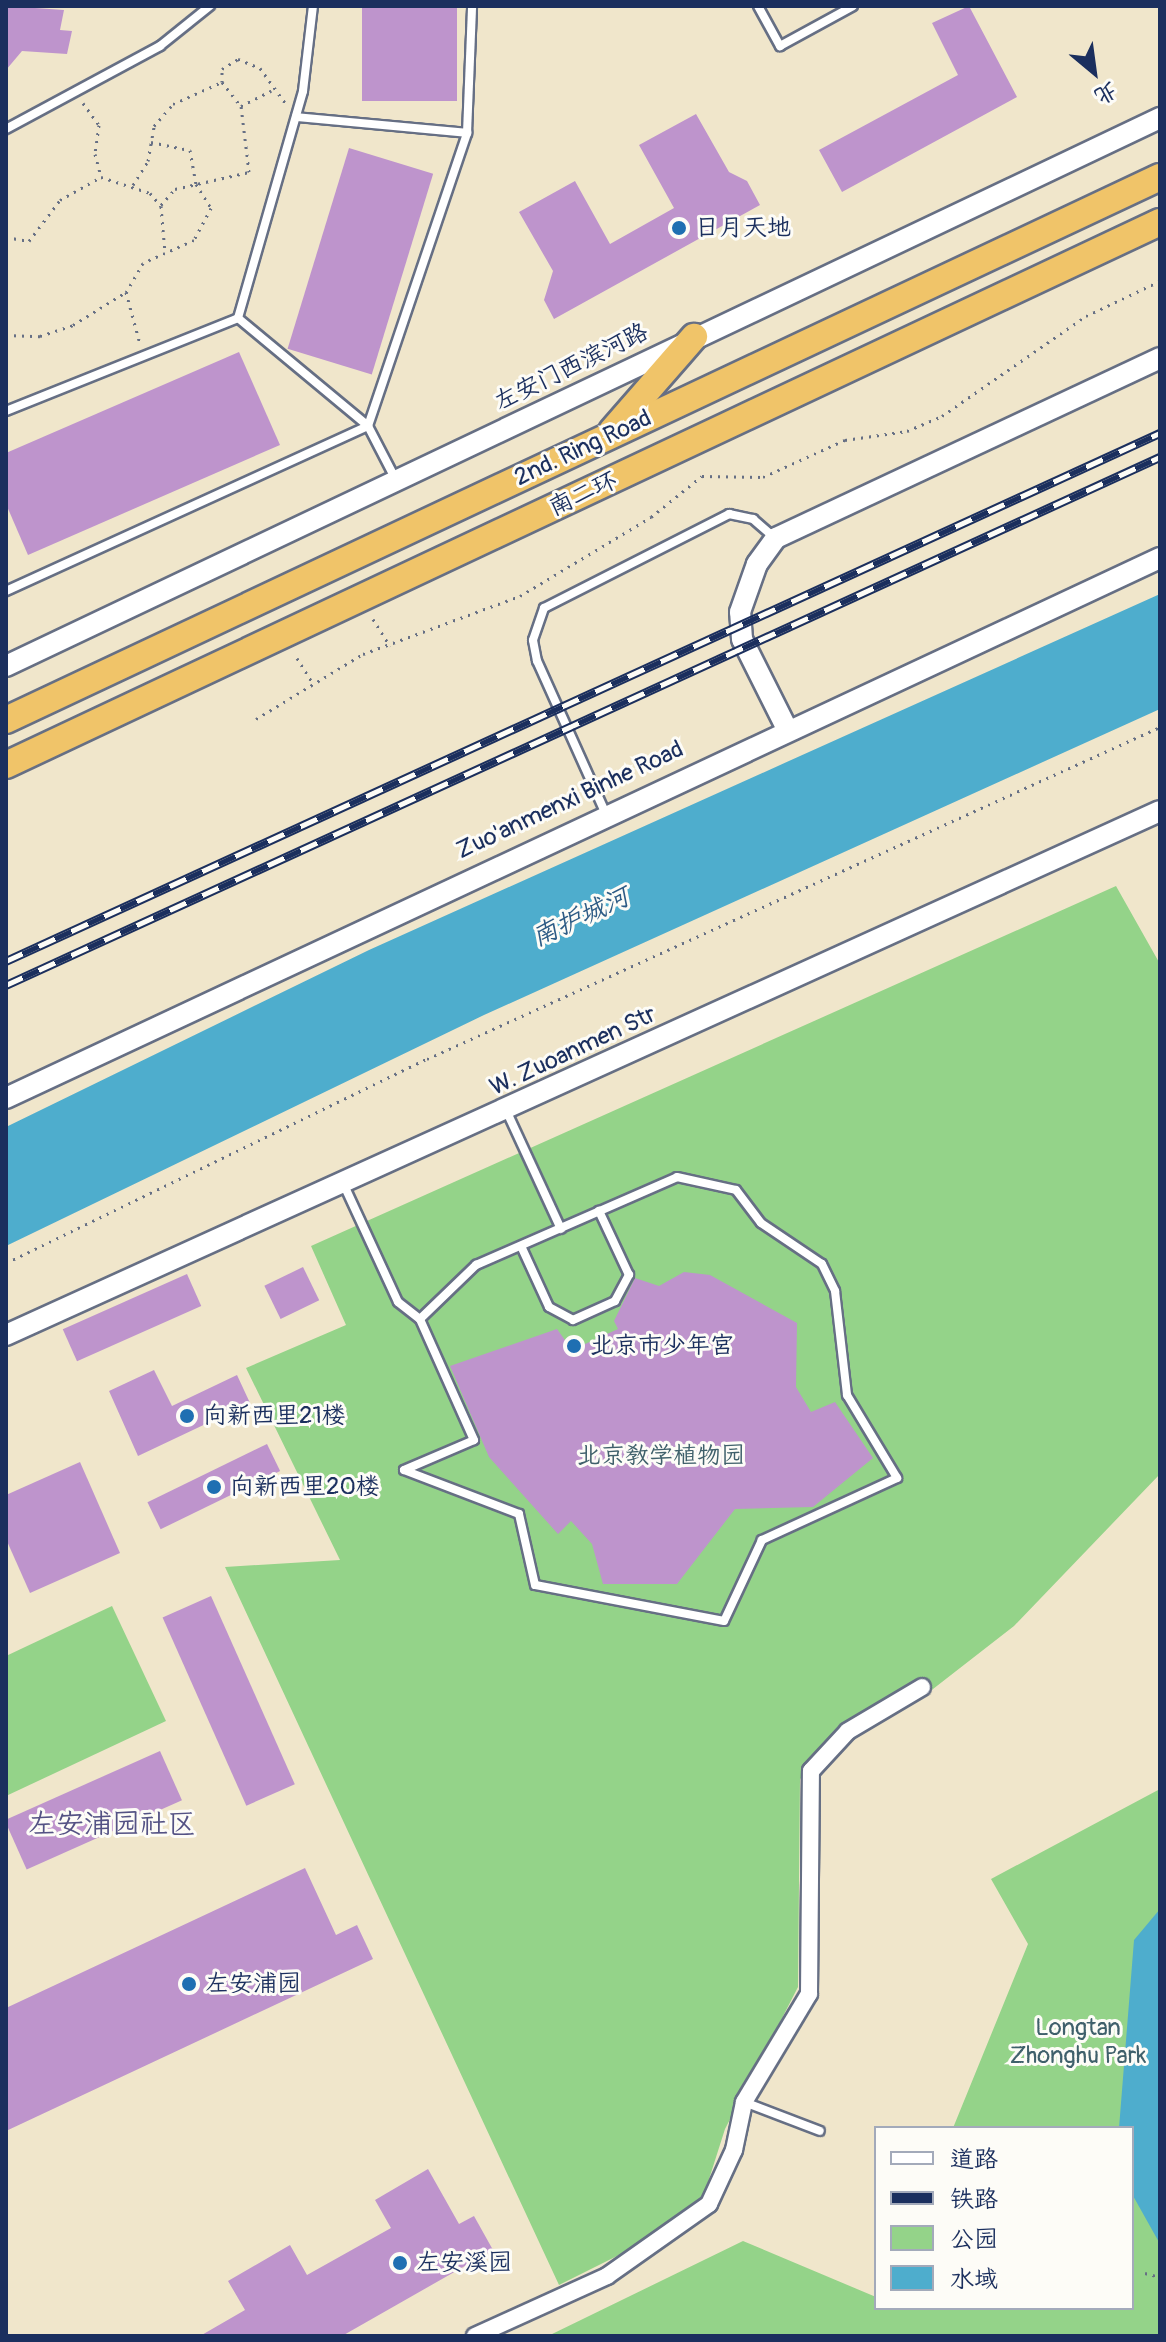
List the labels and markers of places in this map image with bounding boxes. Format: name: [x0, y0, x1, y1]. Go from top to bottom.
place label: 日月天地: [695, 214, 791, 242]
marker: 日月天地: [670, 219, 688, 237]
place label: 北京市少年宫: [590, 1332, 734, 1360]
marker: 北京市少年宫: [565, 1337, 583, 1355]
place label: 向新西里21楼: [203, 1402, 346, 1430]
marker: 向新西里21楼: [178, 1407, 196, 1425]
place label: 向新西里20楼: [230, 1473, 380, 1501]
marker: 向新西里20楼: [205, 1478, 223, 1496]
place label: 左安浦园: [205, 1970, 301, 1998]
marker: 左安浦园: [180, 1975, 198, 1993]
place label: 左安溪园: [416, 2249, 512, 2277]
marker: 左安溪园: [391, 2254, 409, 2272]

